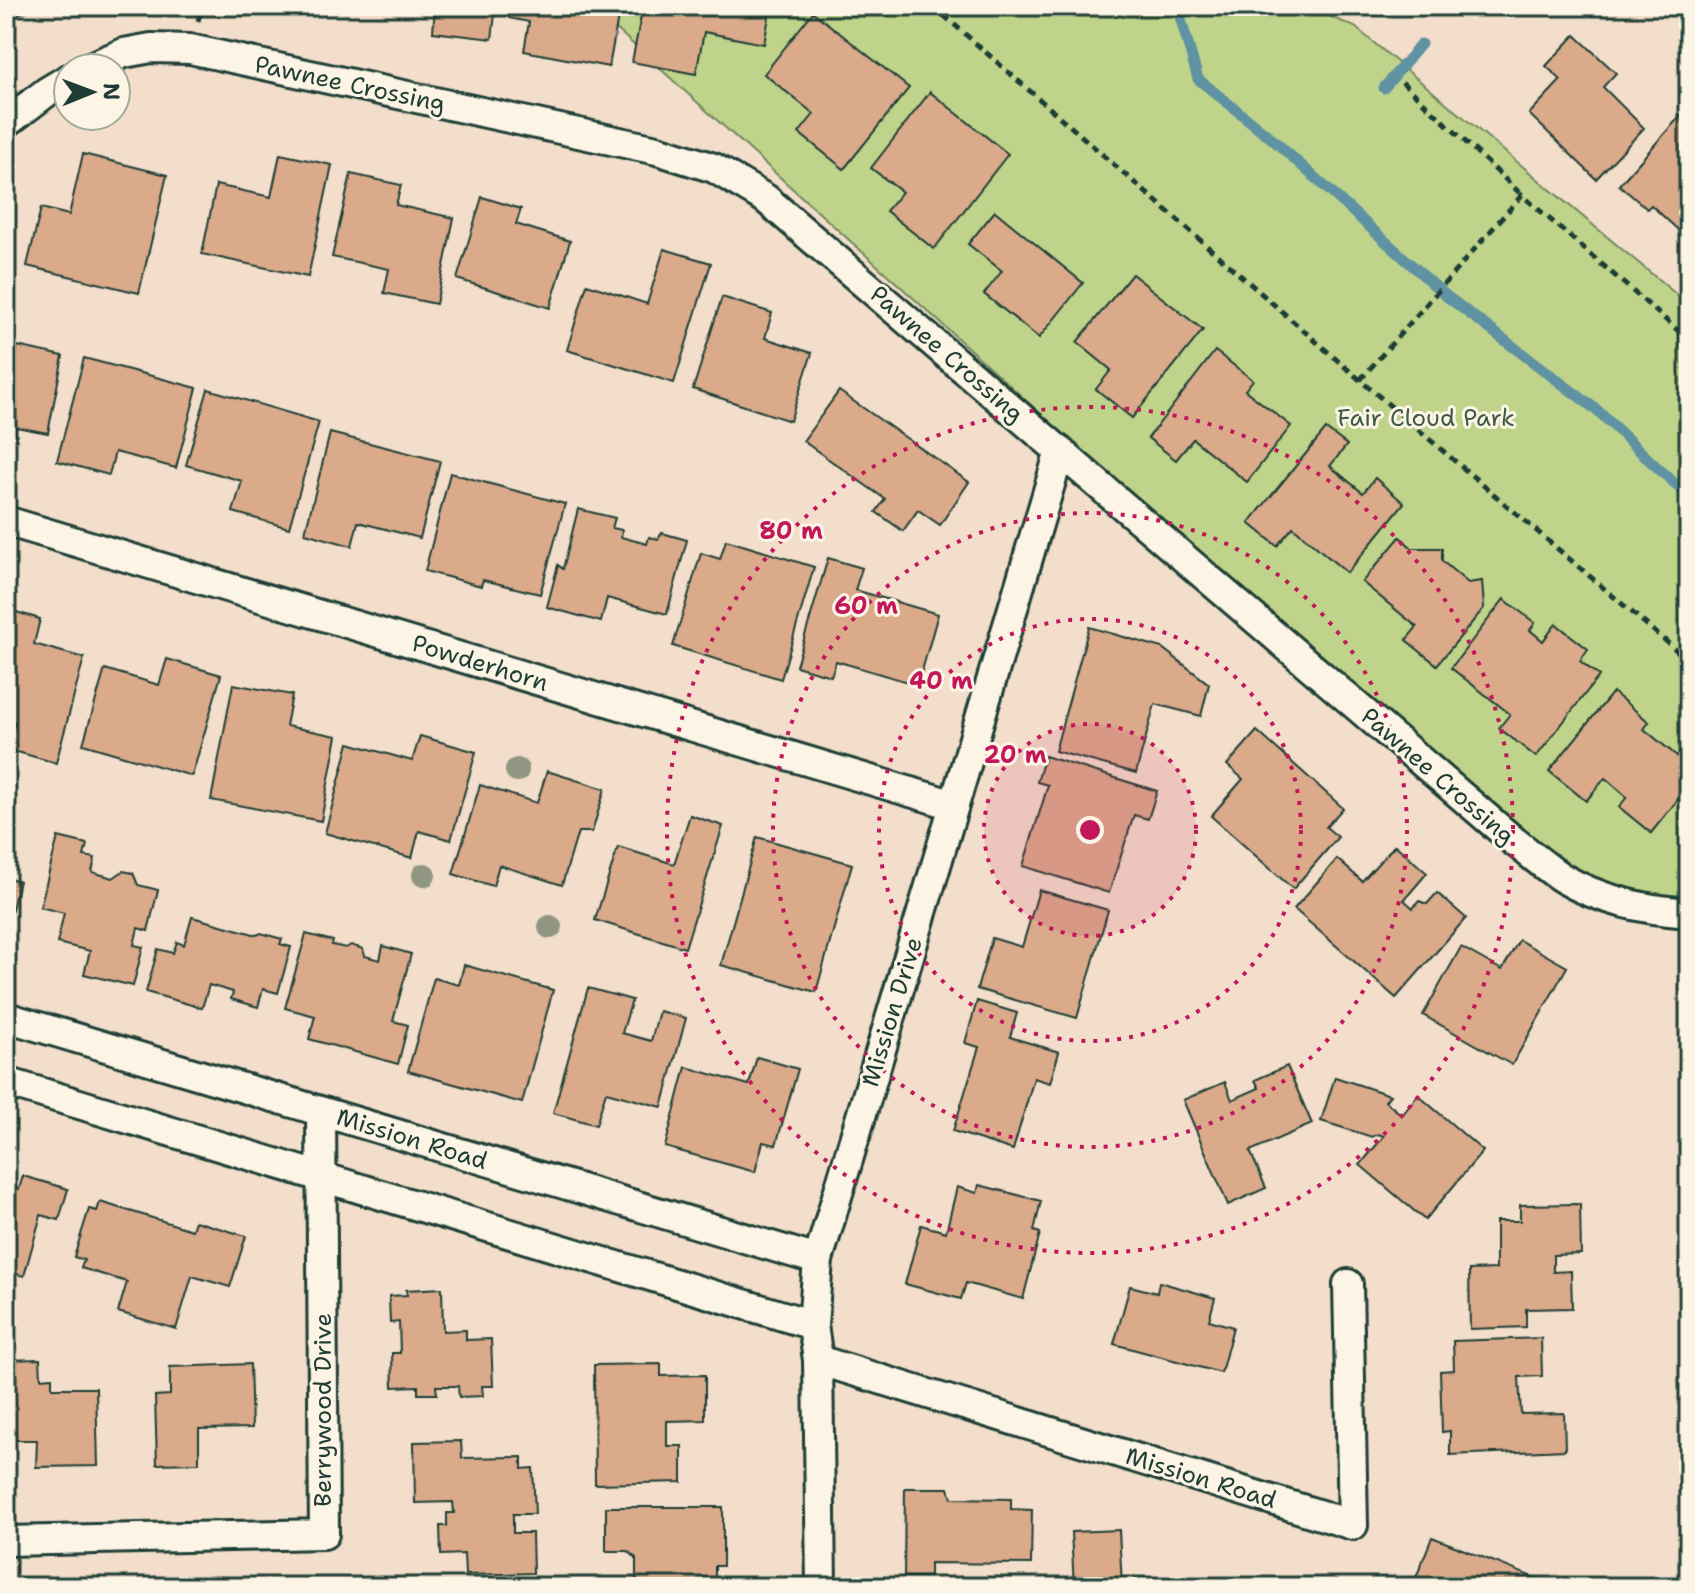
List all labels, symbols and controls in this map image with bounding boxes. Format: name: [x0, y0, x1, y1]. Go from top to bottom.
street label: Pawnee Crossing: [252, 48, 448, 120]
north arrow: [52, 52, 132, 132]
text: N: [97, 83, 126, 101]
street label: Pawnee Crossing: [863, 278, 1031, 430]
park label: Fair Cloud Park: [1337, 402, 1515, 434]
text: 80 m: [759, 515, 823, 547]
text: 60 m: [834, 590, 898, 622]
street label: Powderhorn: [408, 627, 552, 699]
text: 40 m: [909, 665, 973, 697]
street label: Pawnee Crossing: [1354, 700, 1522, 852]
text: 20 m: [983, 739, 1047, 771]
centre of rings: [1076, 816, 1104, 844]
street label: Mission Drive: [854, 933, 930, 1091]
street label: Mission Road: [333, 1101, 491, 1177]
street label: Berrywood Drive: [307, 1313, 339, 1507]
street label: Mission Road: [1122, 1440, 1280, 1516]

